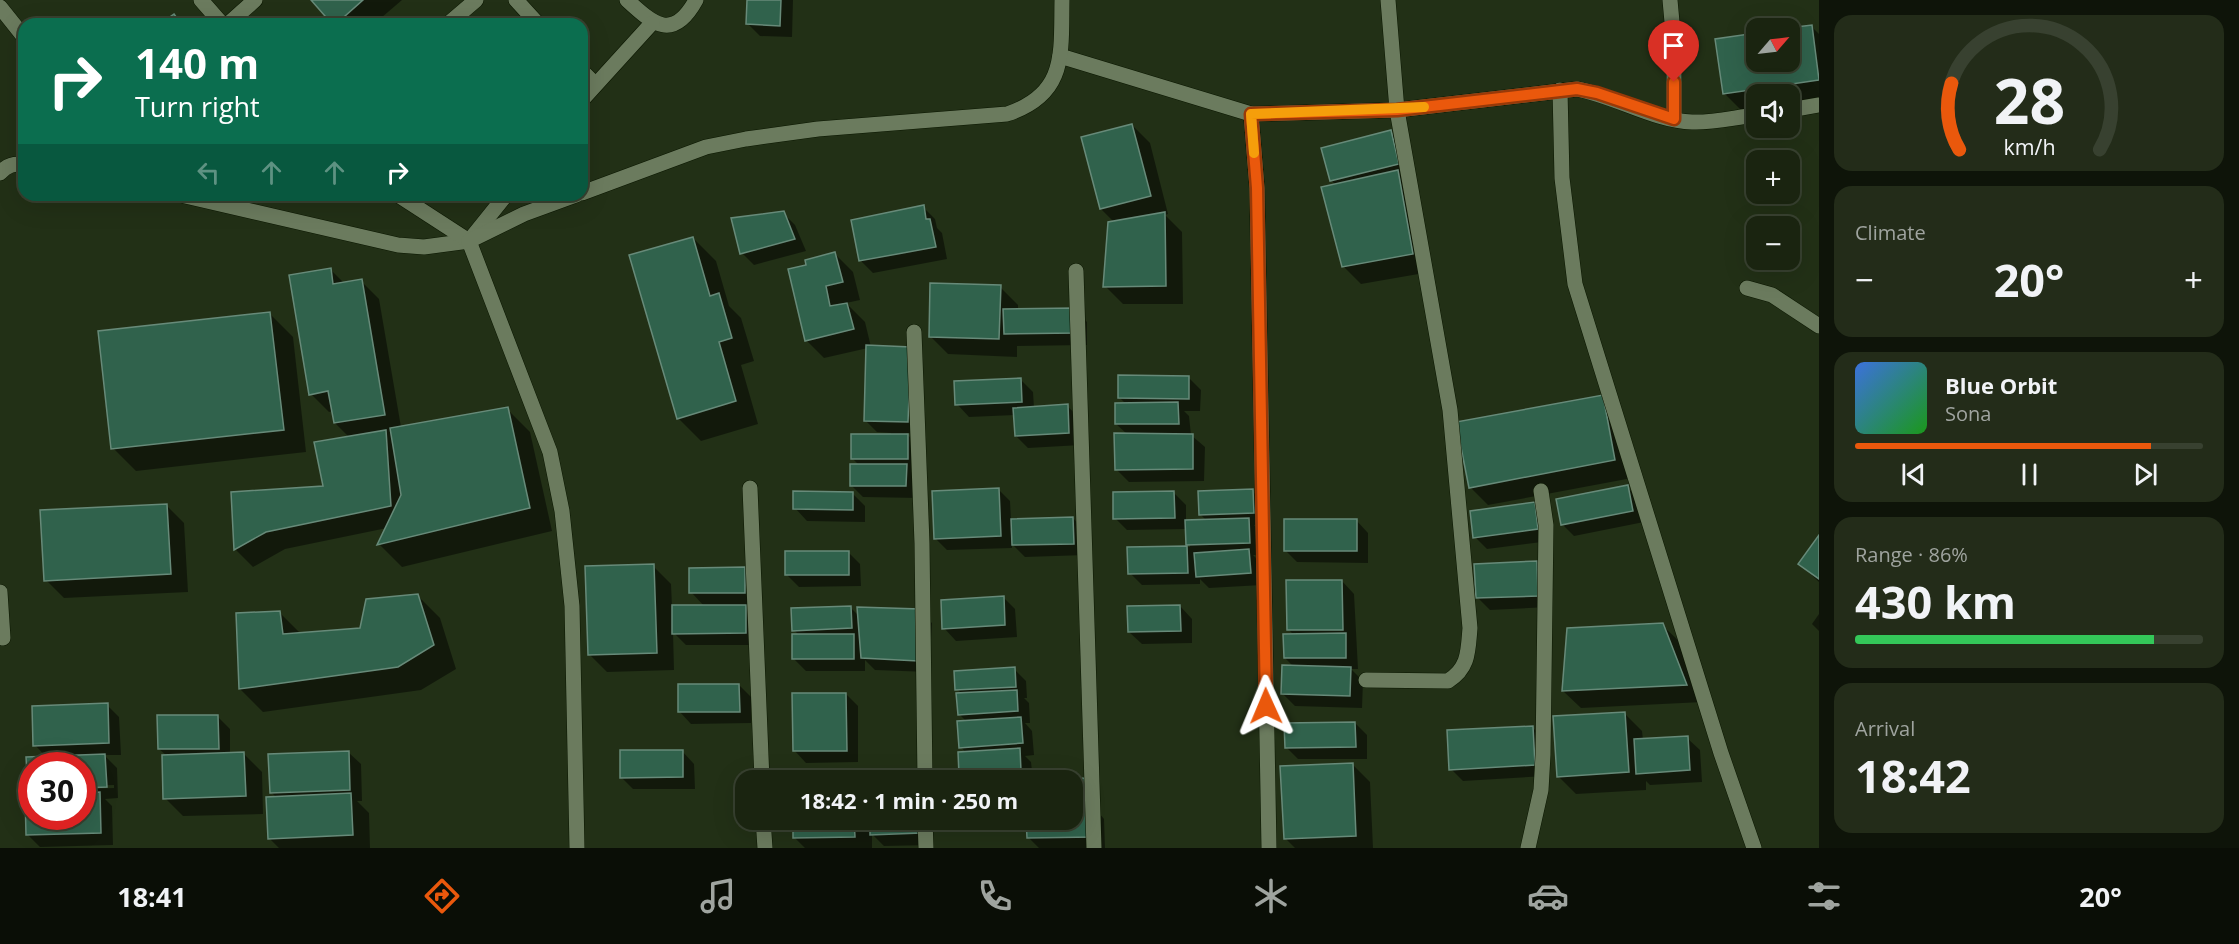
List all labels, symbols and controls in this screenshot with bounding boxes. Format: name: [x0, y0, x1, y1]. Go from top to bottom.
north arrow: [1746, 18, 1800, 72]
map controls: [1746, 18, 1800, 270]
pin: [1648, 20, 1699, 82]
icon: arrive: [1657, 29, 1690, 62]
text: 140 m: [135, 34, 259, 91]
icon: right: [36, 42, 114, 120]
text: 28: [1993, 57, 2065, 142]
button: sound: [1746, 84, 1800, 138]
text: Turn right: [135, 88, 260, 125]
text: km/h: [2003, 132, 2055, 161]
button: +: [1746, 150, 1800, 204]
icon: left: [192, 156, 225, 189]
icon: ahead: [255, 156, 288, 189]
icon: ahead: [318, 156, 351, 189]
icon: right: [381, 156, 414, 189]
button: −: [1746, 216, 1800, 270]
text: Climate: [1855, 219, 1926, 246]
text: 20°: [1994, 249, 2064, 310]
text: −: [1855, 257, 1874, 302]
text: +: [2184, 257, 2203, 302]
text: Blue Orbit: [1945, 370, 2057, 400]
text: Sona: [1945, 400, 1991, 427]
icon: previous: [1897, 458, 1930, 491]
icon: pause: [2013, 458, 2046, 491]
icon: next: [2129, 458, 2162, 491]
text: Range · 86%: [1855, 541, 1968, 568]
text: 430 km: [1855, 571, 2016, 632]
position arrow: [1234, 674, 1298, 738]
text: Arrival: [1855, 715, 1915, 742]
text: 18:42: [1855, 745, 1971, 806]
speed limit sign: 30: [18, 752, 96, 830]
text: 18:42 · 1 min · 250 m: [800, 785, 1018, 815]
icon: directions: [421, 875, 463, 917]
icon: music: [697, 875, 739, 917]
icon: phone: [974, 875, 1016, 917]
icon: climate: [1250, 875, 1292, 917]
icon: car: [1527, 875, 1569, 917]
icon: filters: [1803, 875, 1845, 917]
text: 18:41: [117, 878, 187, 915]
text: 20°: [2079, 878, 2122, 915]

